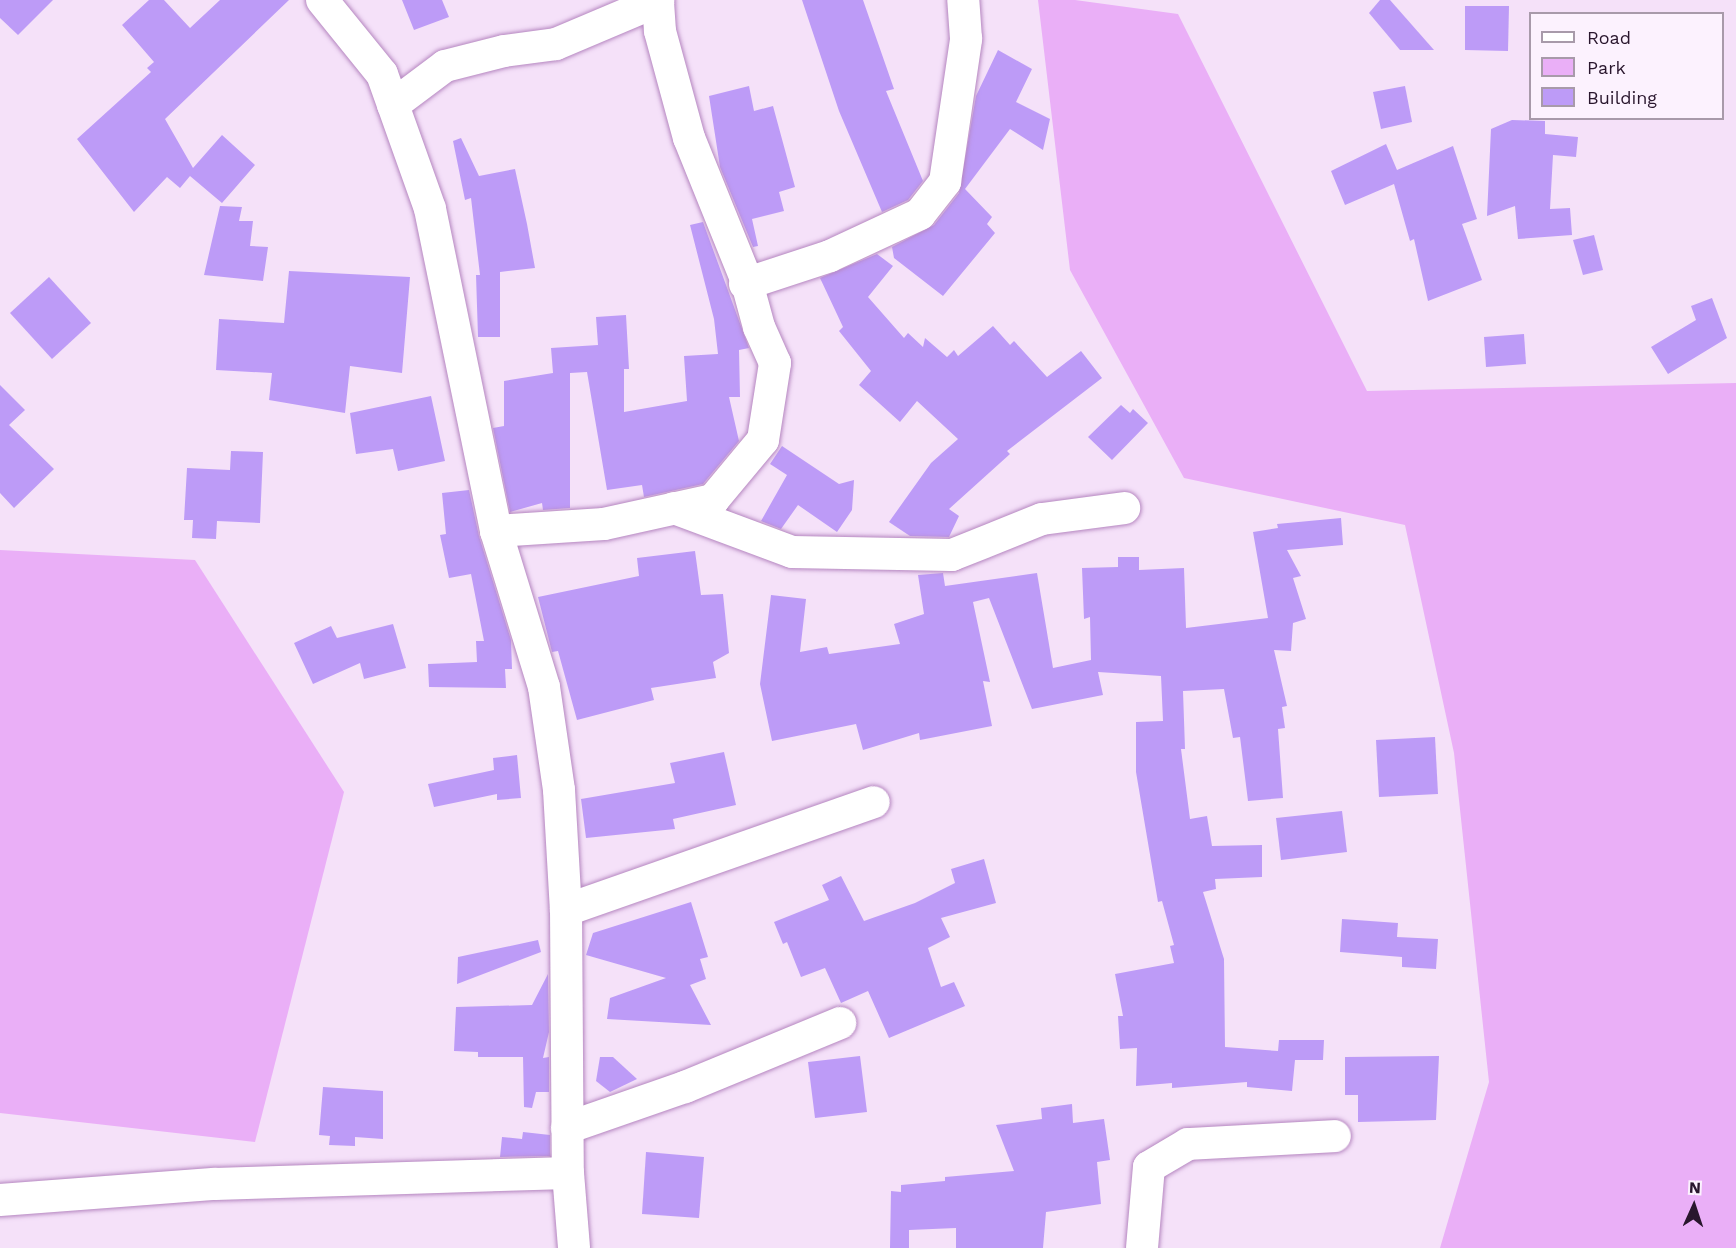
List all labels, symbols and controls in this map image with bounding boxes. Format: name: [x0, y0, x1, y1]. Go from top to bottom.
legend: [1529, 12, 1724, 120]
text: Road: [1587, 27, 1631, 48]
text: Park: [1587, 57, 1626, 78]
text: Building: [1587, 87, 1657, 108]
north arrow: [1664, 1176, 1724, 1236]
text: N: [1689, 1178, 1701, 1197]

